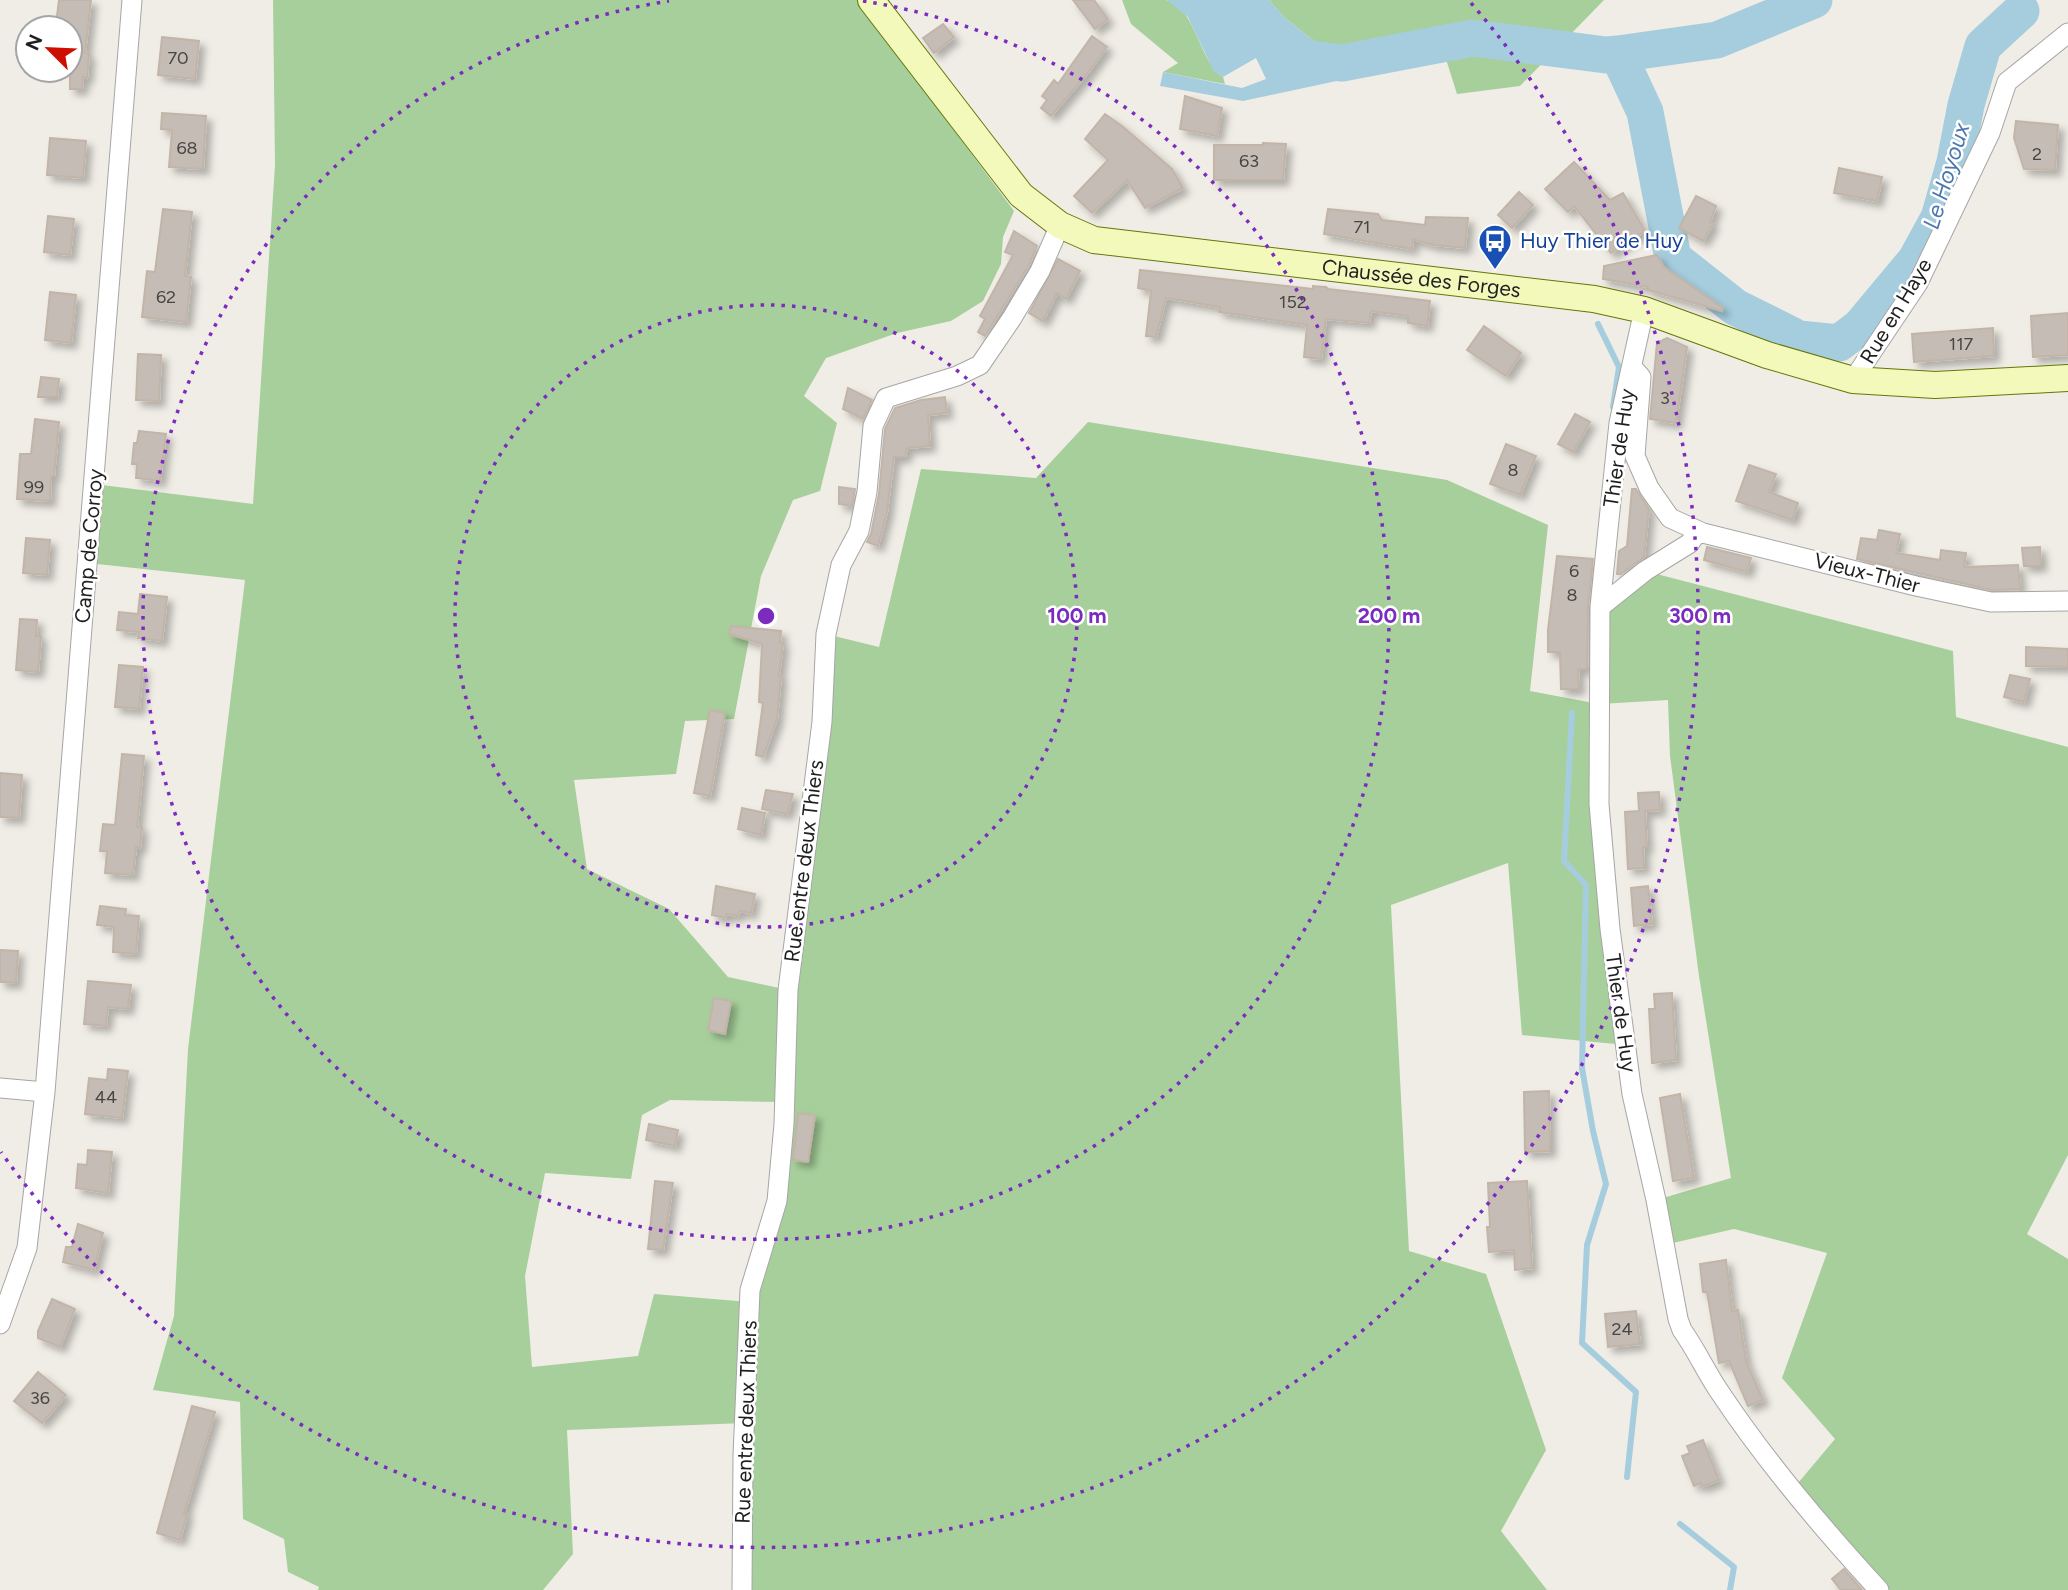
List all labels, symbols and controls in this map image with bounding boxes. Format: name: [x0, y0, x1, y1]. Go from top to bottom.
north arrow: [14, 14, 84, 84]
text: N: [20, 31, 47, 54]
house number: 70: [167, 47, 189, 69]
water label: Le Hoyoux: [1917, 119, 1976, 232]
house number: 68: [176, 137, 198, 159]
house number: 2: [2032, 143, 2042, 165]
house number: 63: [1239, 150, 1259, 172]
house number: 71: [1353, 216, 1371, 238]
bus stop icon: Huy Thier de Huy: [1476, 222, 1514, 271]
place label: Huy Thier de Huy: [1520, 228, 1683, 253]
street label: Chaussée des Forges: [1321, 254, 1522, 302]
street label: Rue en Haye: [1854, 254, 1937, 368]
house number: 62: [156, 286, 176, 308]
house number: 152: [1279, 291, 1307, 313]
house number: 117: [1949, 333, 1974, 355]
street label: Thier de Huy: [1598, 387, 1639, 509]
house number: 3: [1660, 387, 1670, 409]
house number: 8: [1507, 459, 1519, 481]
street label: Camp de Corroy: [69, 468, 108, 624]
house number: 99: [24, 476, 44, 498]
street label: Vieux-Thier: [1812, 547, 1923, 598]
house number: 6: [1569, 560, 1579, 582]
house number: 8: [1566, 584, 1578, 606]
text: 100 m: [1047, 603, 1107, 628]
text: 200 m: [1358, 603, 1420, 628]
text: 300 m: [1669, 603, 1731, 628]
centre of rings: [754, 604, 778, 628]
street label: Rue entre deux Thiers: [779, 758, 828, 963]
street label: Thier de Huy: [1601, 952, 1642, 1074]
house number: 44: [95, 1086, 117, 1108]
house number: 24: [1611, 1318, 1633, 1340]
street label: Rue entre deux Thiers: [729, 1320, 762, 1524]
house number: 36: [30, 1387, 50, 1409]

